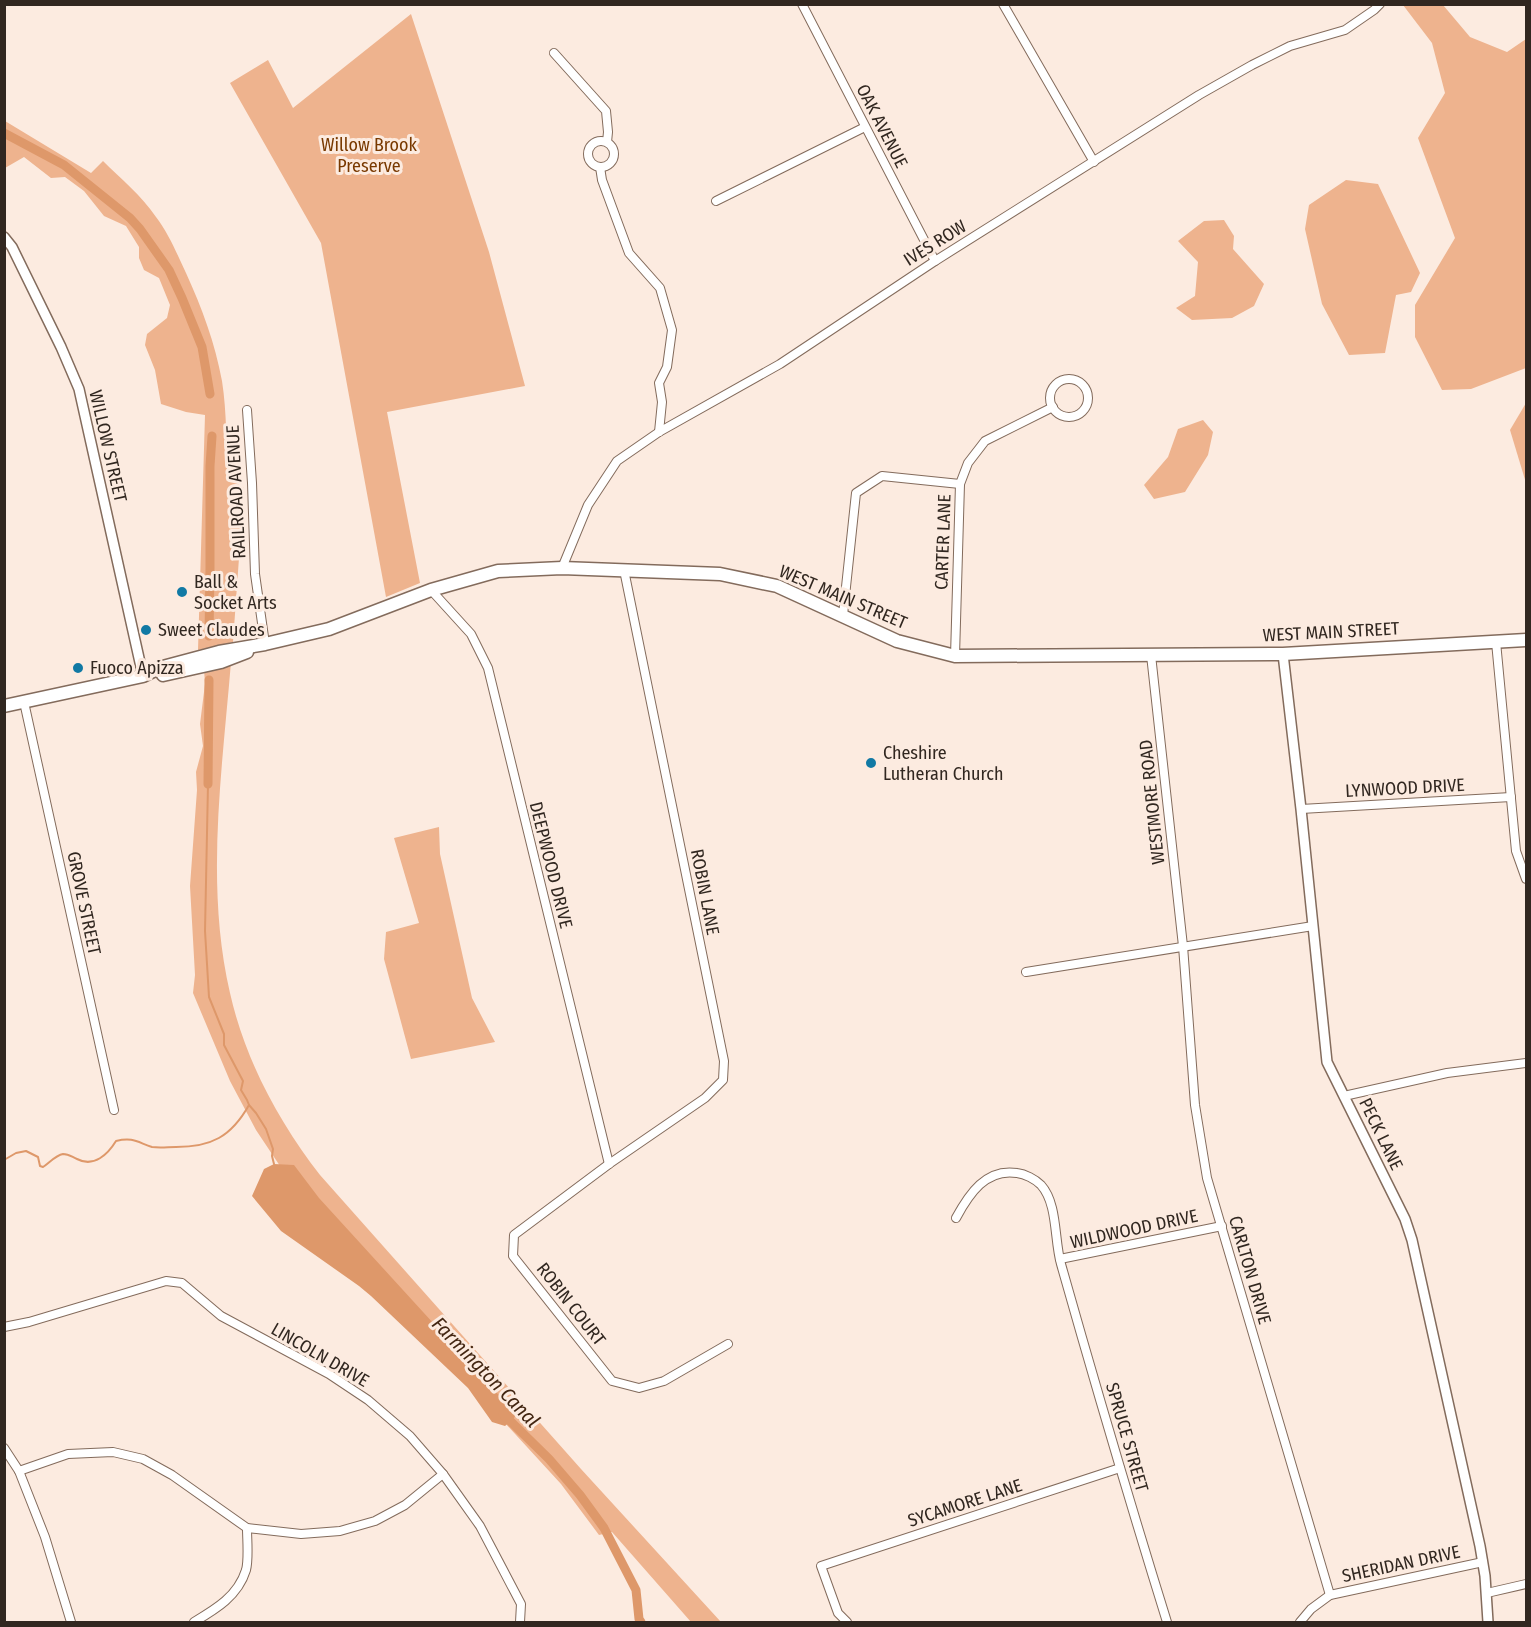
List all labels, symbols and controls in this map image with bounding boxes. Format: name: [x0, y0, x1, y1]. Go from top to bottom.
street label: OAK AVENUE: [852, 80, 912, 172]
park label: Willow Brook Preserve: [321, 134, 418, 177]
street label: IVES ROW: [900, 215, 971, 271]
street label: WILLOW STREET: [84, 388, 132, 505]
street label: RAILROAD AVENUE: [222, 425, 250, 559]
street label: CARTER LANE: [930, 494, 956, 590]
street label: WEST MAIN STREET: [776, 560, 911, 634]
place label: Ball & Socket Arts: [194, 571, 277, 614]
marker: Ball & Socket Arts: [175, 585, 189, 599]
street label: WEST MAIN STREET: [1262, 617, 1401, 647]
place label: Sweet Claudes: [158, 619, 265, 641]
marker: Sweet Claudes: [139, 623, 153, 637]
place label: Fuoco Apizza: [90, 657, 184, 679]
marker: Fuoco Apizza: [71, 661, 85, 675]
street label: WESTMORE ROAD: [1135, 739, 1169, 865]
place label: Cheshire Lutheran Church: [883, 742, 1003, 785]
marker: Cheshire Lutheran Church: [864, 756, 878, 770]
street label: LYNWOOD DRIVE: [1345, 774, 1465, 802]
street label: DEEPWOOD DRIVE: [525, 799, 577, 931]
street label: ROBIN LANE: [686, 847, 724, 937]
street label: GROVE STREET: [62, 849, 106, 957]
street label: PECK LANE: [1354, 1094, 1408, 1174]
street label: WILDWOOD DRIVE: [1068, 1205, 1200, 1253]
street label: CARLTON DRIVE: [1224, 1213, 1276, 1327]
street label: ROBIN COURT: [532, 1258, 611, 1350]
water label: Farmington Canal: [427, 1312, 545, 1432]
street label: LINCOLN DRIVE: [267, 1318, 373, 1392]
street label: SPRUCE STREET: [1101, 1380, 1153, 1495]
street label: SYCAMORE LANE: [905, 1474, 1025, 1532]
street label: SHERIDAN DRIVE: [1340, 1541, 1462, 1587]

